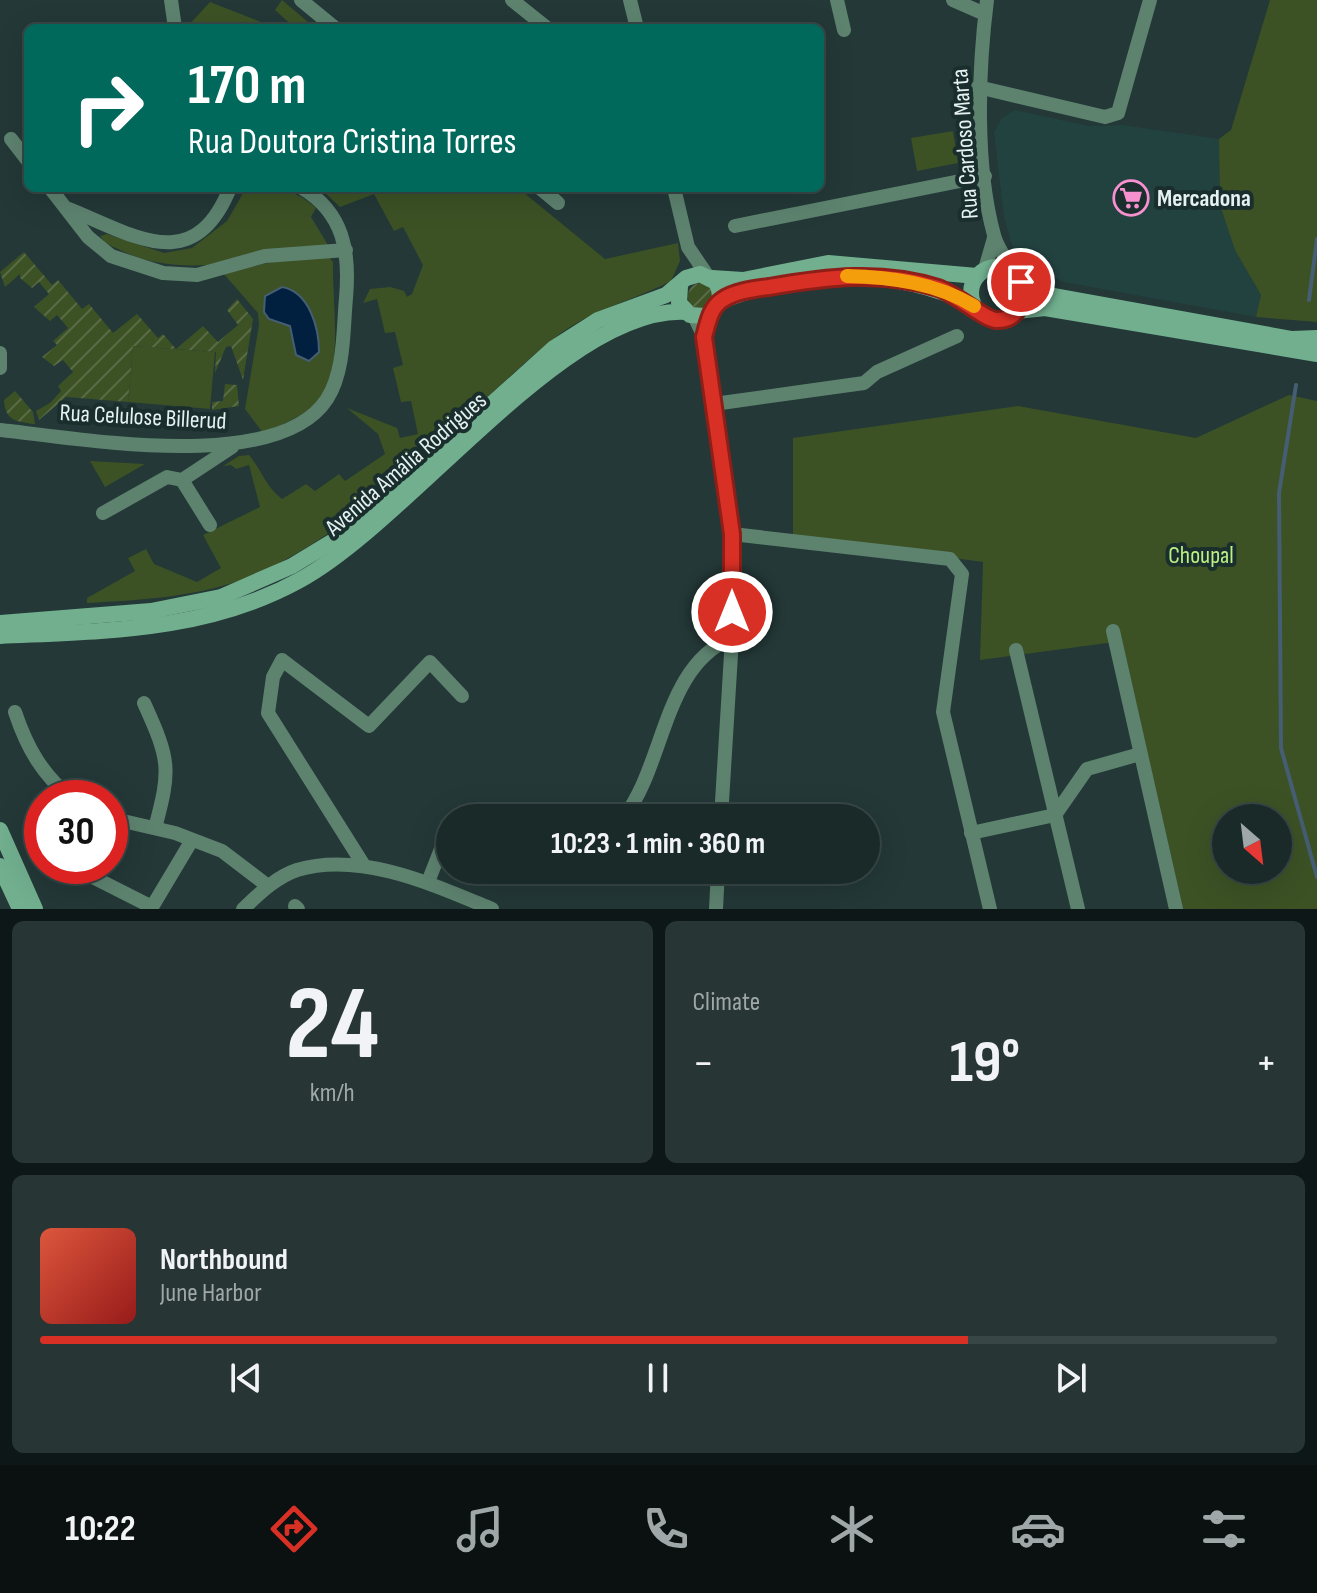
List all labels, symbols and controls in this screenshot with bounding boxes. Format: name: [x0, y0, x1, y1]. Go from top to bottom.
text: 170 m: [188, 53, 306, 120]
icon: right: [56, 56, 160, 160]
street label: Rua Cardoso Marta: [945, 68, 985, 220]
text: Rua Doutora Cristina Torres: [188, 121, 517, 164]
supermarket icon: Mercadona: [1112, 179, 1150, 217]
place label: Mercadona: [1157, 184, 1251, 213]
pin: [987, 248, 1055, 316]
icon: arrive: [999, 260, 1043, 304]
street label: Avenida Amália Rodrigues: [319, 386, 493, 543]
street label: Rua Celulose Billerud: [59, 398, 227, 436]
park label: Choupal: [1168, 541, 1234, 570]
position arrow: [690, 570, 774, 654]
speed limit sign: 30: [24, 780, 128, 884]
north arrow: [1212, 804, 1292, 884]
map controls: [1212, 804, 1292, 884]
text: 10:23 · 1 min · 360 m: [551, 826, 765, 862]
text: 24: [285, 963, 379, 1088]
text: Climate: [693, 987, 760, 1018]
text: 19°: [949, 1027, 1020, 1099]
text: −: [693, 1037, 714, 1090]
text: +: [1255, 1037, 1277, 1090]
text: km/h: [310, 1078, 355, 1109]
text: Northbound: [160, 1242, 288, 1278]
text: June Harbor: [160, 1278, 262, 1309]
icon: previous: [224, 1356, 268, 1400]
icon: pause: [636, 1356, 680, 1400]
icon: next: [1049, 1356, 1093, 1400]
icon: directions: [266, 1501, 322, 1557]
icon: music: [452, 1501, 508, 1557]
icon: phone: [638, 1501, 694, 1557]
icon: climate: [824, 1501, 880, 1557]
icon: car: [1010, 1501, 1066, 1557]
icon: filters: [1196, 1501, 1252, 1557]
text: 10:22: [65, 1508, 135, 1551]

